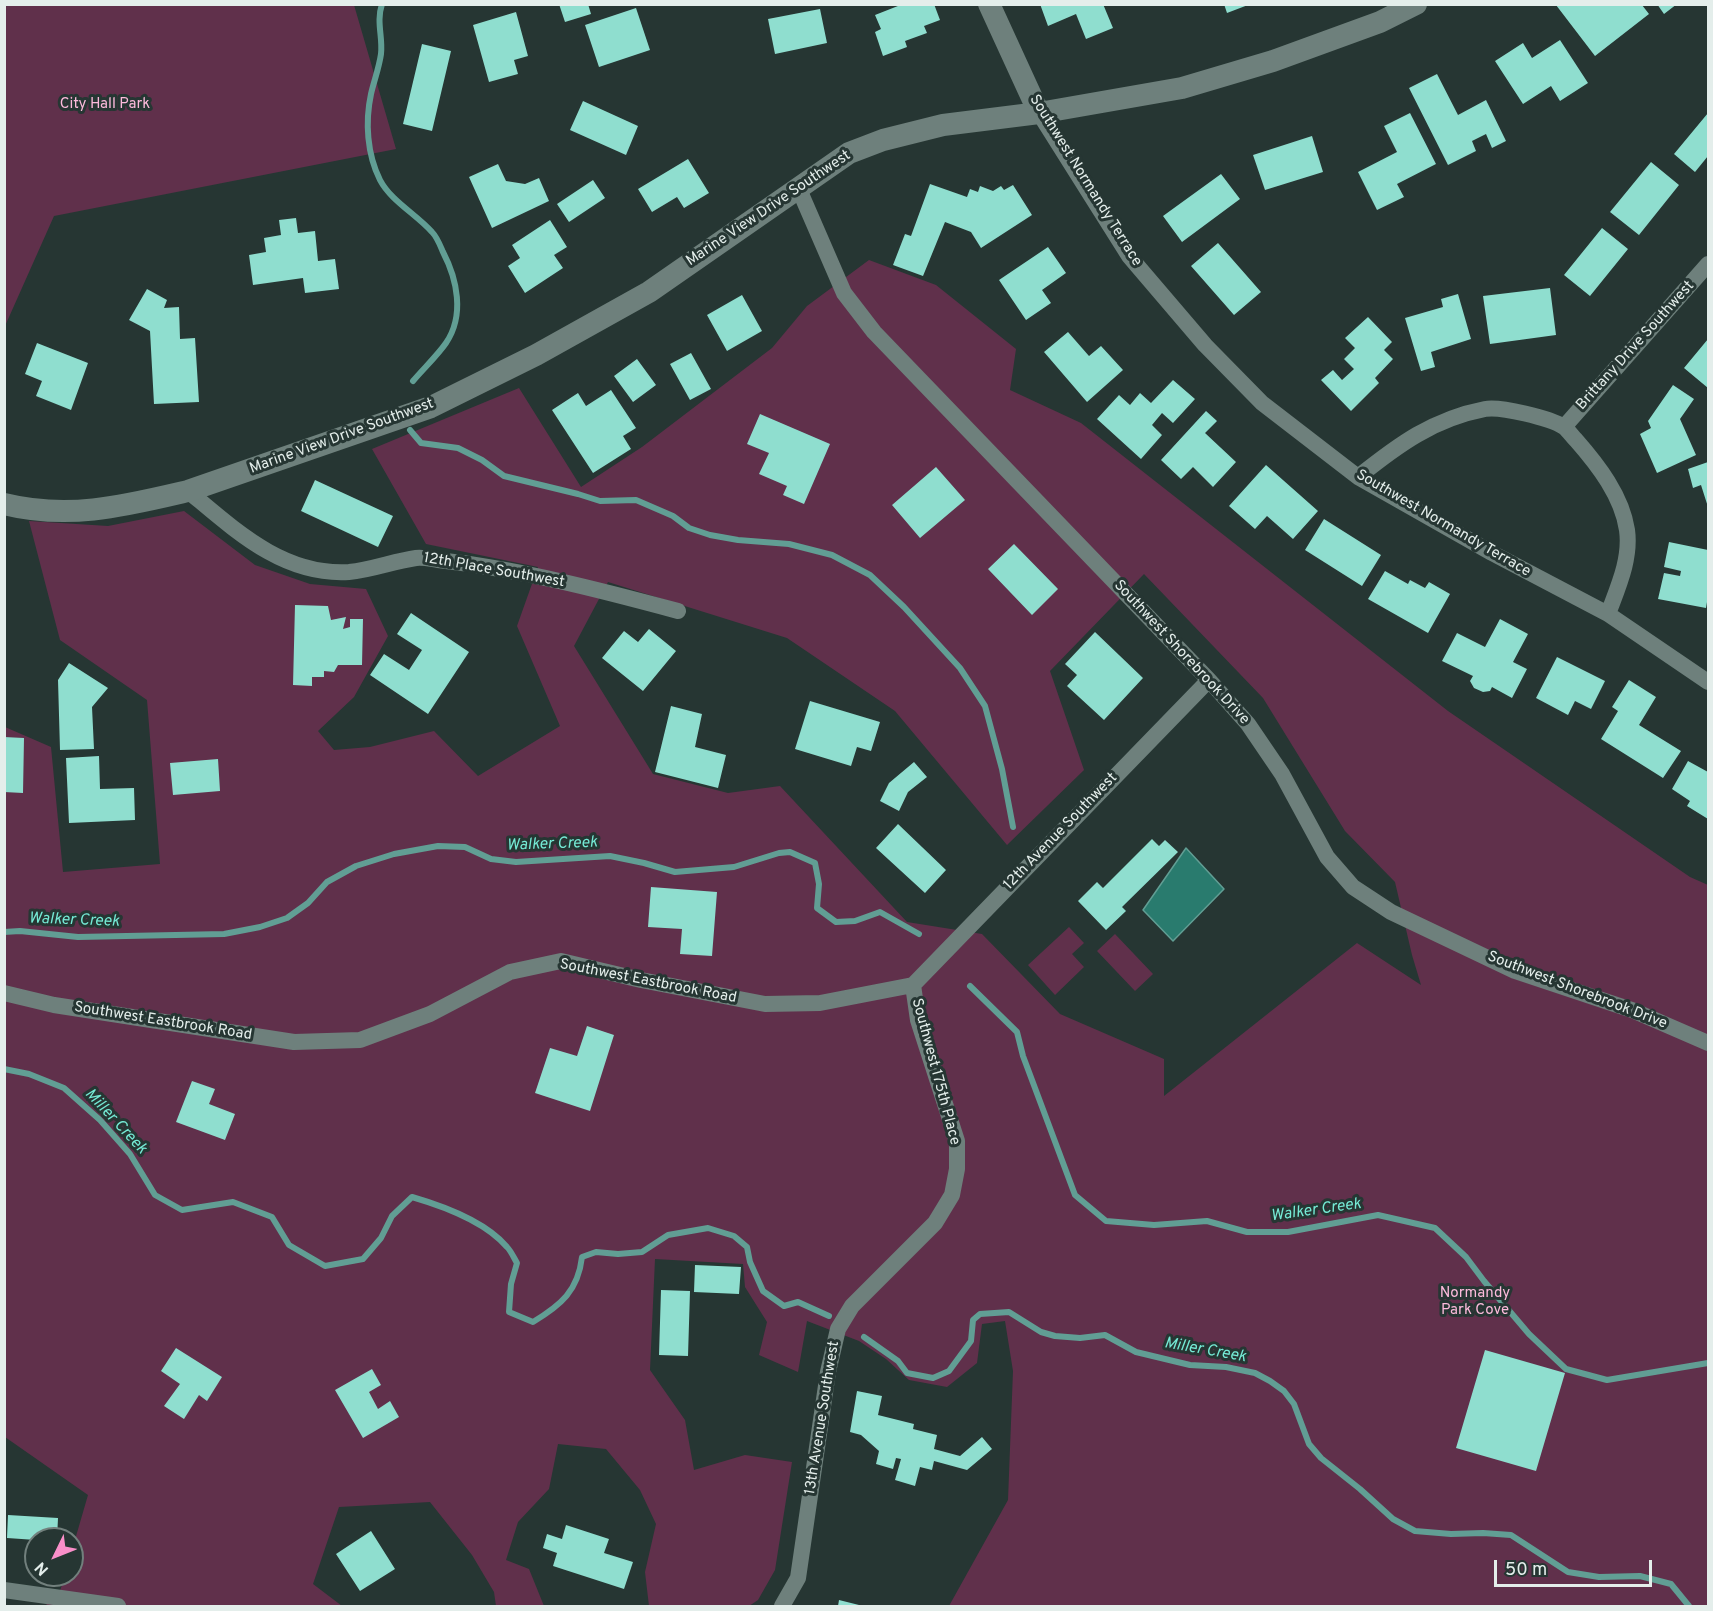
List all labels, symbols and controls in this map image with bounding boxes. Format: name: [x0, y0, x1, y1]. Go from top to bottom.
street label: Southwest Normandy Terrace: [1025, 92, 1145, 270]
park label: City Hall Park: [60, 96, 150, 114]
street label: Marine View Drive Southwest: [683, 147, 855, 271]
street label: Brittany Drive Southwest: [1573, 278, 1699, 414]
street label: Marine View Drive Southwest: [247, 395, 437, 479]
street label: Southwest Normandy Terrace: [1352, 467, 1534, 581]
street label: 12th Place Southwest: [422, 550, 566, 592]
street label: Southwest Shorebrook Drive: [1109, 577, 1253, 729]
street label: 12th Avenue Southwest: [1000, 770, 1122, 894]
water label: Walker Creek: [506, 834, 598, 856]
water label: Walker Creek: [28, 910, 120, 932]
street label: Southwest Shorebrook Drive: [1485, 948, 1669, 1034]
street label: Southwest Eastbrook Road: [558, 956, 738, 1008]
street label: Southwest 175th Place: [907, 997, 963, 1147]
street label: Southwest Eastbrook Road: [73, 999, 253, 1045]
water label: Miller Creek: [80, 1085, 150, 1159]
water label: Walker Creek: [1270, 1195, 1362, 1227]
park label: Normandy Park Cove: [1440, 1285, 1510, 1320]
water label: Miller Creek: [1163, 1334, 1247, 1368]
street label: 13th Avenue Southwest: [802, 1340, 844, 1496]
north arrow: [24, 1527, 84, 1587]
scale bar: [1497, 1548, 1654, 1586]
text: N: [31, 1557, 54, 1579]
text: 50 m: [1505, 1559, 1547, 1582]

